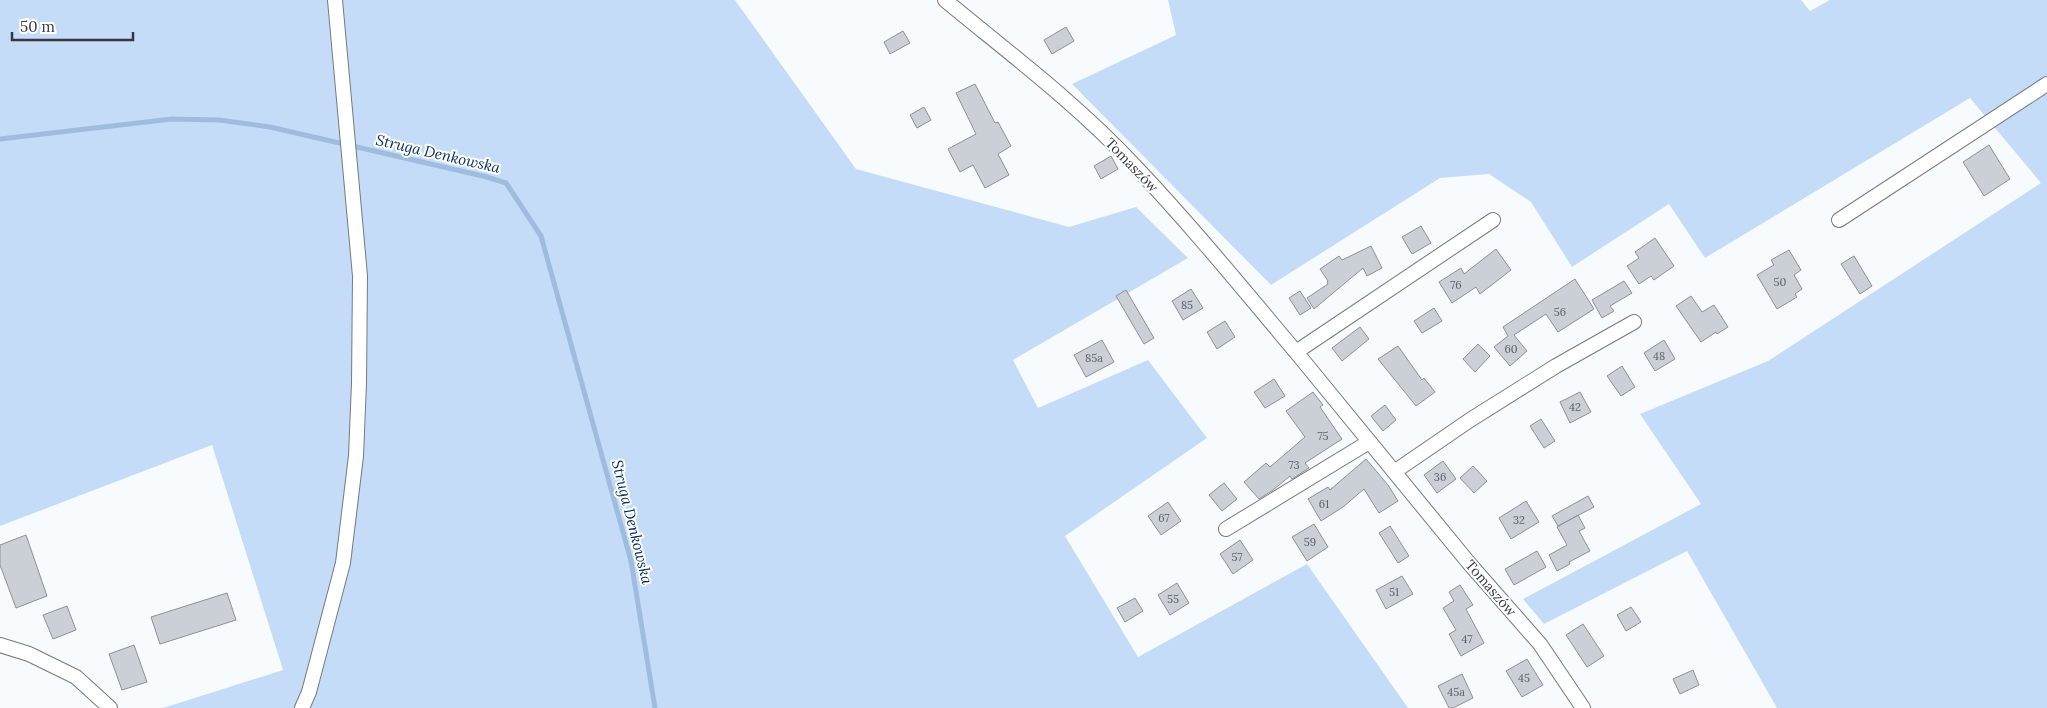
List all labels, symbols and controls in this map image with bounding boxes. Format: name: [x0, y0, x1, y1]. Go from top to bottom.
scale bar: [12, 10, 134, 42]
text: 50 m: [20, 17, 55, 36]
water label: Struga Denkowska: [374, 130, 503, 177]
street label: Tomaszów: [1102, 134, 1163, 197]
house number: 50: [1774, 275, 1787, 289]
house number: 76: [1450, 278, 1462, 292]
house number: 85: [1181, 298, 1193, 312]
house number: 56: [1554, 305, 1566, 319]
house number: 60: [1504, 342, 1518, 356]
house number: 48: [1653, 349, 1665, 363]
house number: 85a: [1085, 351, 1103, 365]
house number: 42: [1569, 400, 1581, 414]
house number: 75: [1317, 429, 1329, 443]
water label: Struga Denkowska: [608, 458, 657, 587]
house number: 73: [1288, 458, 1300, 472]
house number: 36: [1434, 470, 1446, 484]
house number: 61: [1319, 497, 1329, 511]
house number: 67: [1158, 511, 1170, 525]
house number: 32: [1513, 513, 1525, 527]
house number: 59: [1304, 535, 1316, 549]
house number: 57: [1231, 550, 1243, 564]
street label: Tomaszów: [1462, 556, 1521, 621]
house number: 51: [1389, 585, 1399, 599]
house number: 55: [1167, 592, 1179, 606]
house number: 47: [1461, 632, 1473, 646]
house number: 45: [1518, 671, 1530, 685]
house number: 45a: [1447, 685, 1465, 699]

